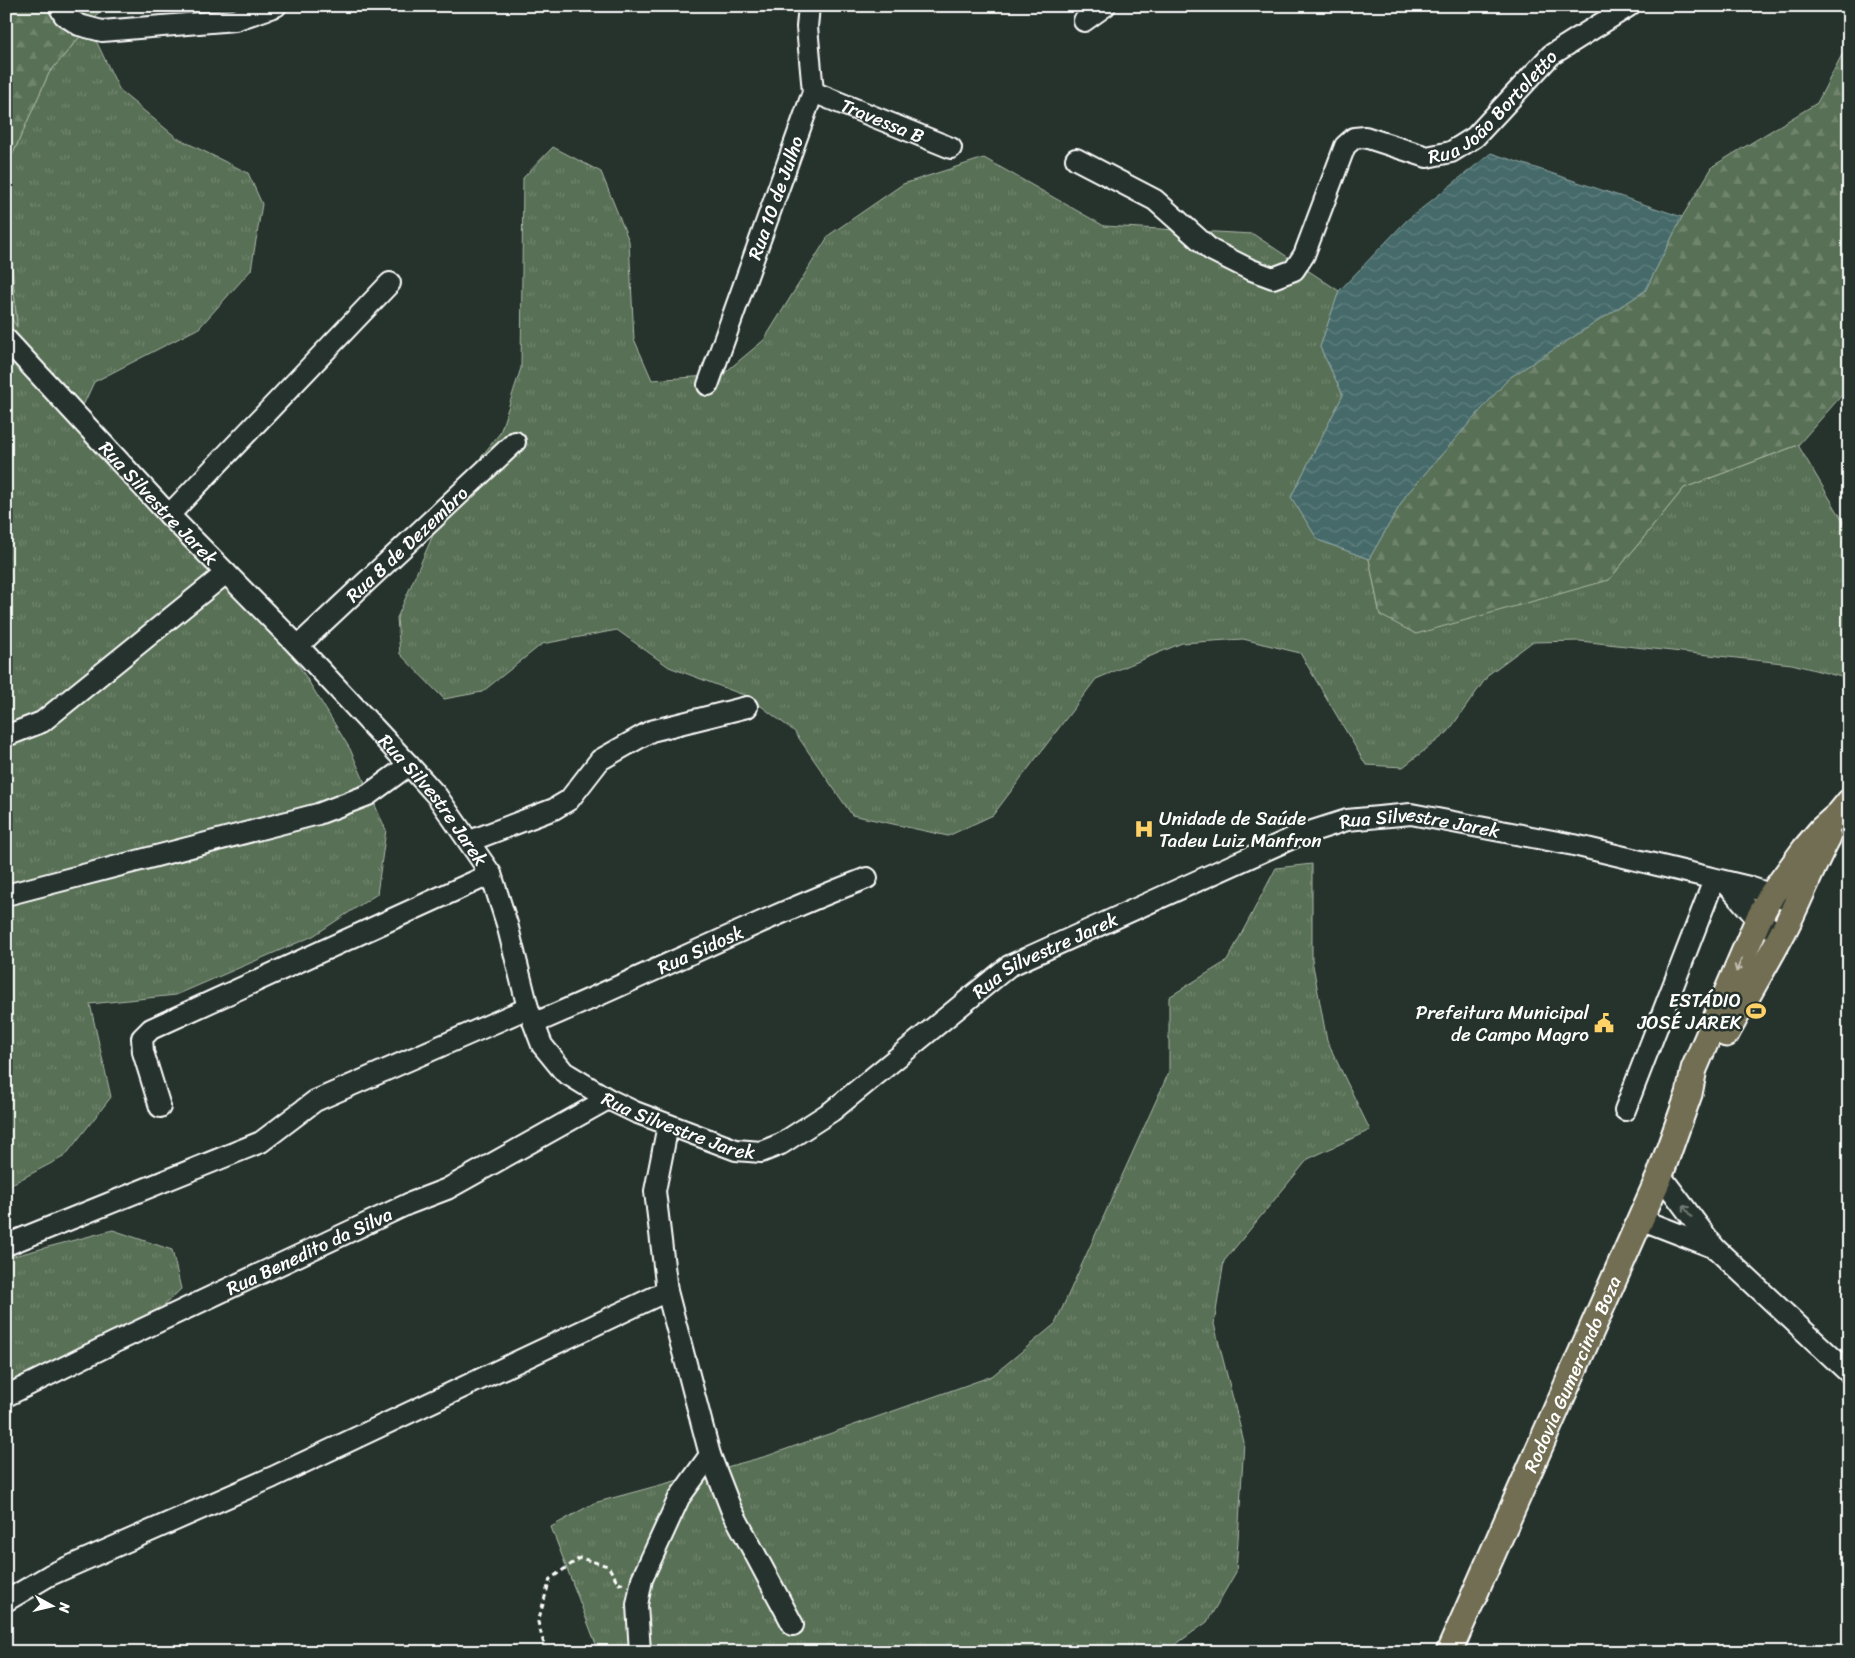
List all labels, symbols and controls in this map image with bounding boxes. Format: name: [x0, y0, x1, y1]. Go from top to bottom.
street label: Rua João Bortoletto: [1425, 41, 1566, 173]
street label: Travessa B: [836, 88, 929, 152]
street label: Rua 10 de Julho: [738, 131, 813, 264]
street label: Rua Silvestre Jarek: [91, 433, 227, 574]
street label: Rua 8 de Dezembro: [337, 477, 476, 610]
street label: Rua Silvestre Jarek: [371, 726, 498, 873]
street label: Rua Silvestre Jarek: [1334, 797, 1503, 847]
place label: Unidade de Saúde Tadeu Luiz Manfron: [1159, 802, 1322, 857]
hospital icon: Unidade de Saúde Tadeu Luiz Manfron: [1133, 818, 1155, 840]
street label: Rua Silvestre Jarek: [964, 902, 1124, 1007]
street label: Rua Sidosk: [652, 915, 749, 983]
one-way arrow: [1734, 957, 1744, 972]
place label: ESTÁDIO JOSÉ JAREK: [1636, 984, 1742, 1039]
place label: Prefeitura Municipal de Campo Magro: [1416, 996, 1590, 1051]
sports icon: ESTÁDIO JOSÉ JAREK: [1745, 1000, 1767, 1022]
public building icon: Prefeitura Municipal de Campo Magro: [1593, 1012, 1615, 1034]
street label: Rua Silvestre Jarek: [596, 1082, 757, 1168]
street label: Rua Benedito da Silva: [220, 1197, 398, 1304]
one-way arrow: [1682, 1205, 1693, 1218]
street label: Rodovia Gumercindo Boza: [1514, 1270, 1630, 1478]
north arrow: [28, 1580, 78, 1630]
text: N: [51, 1600, 78, 1615]

